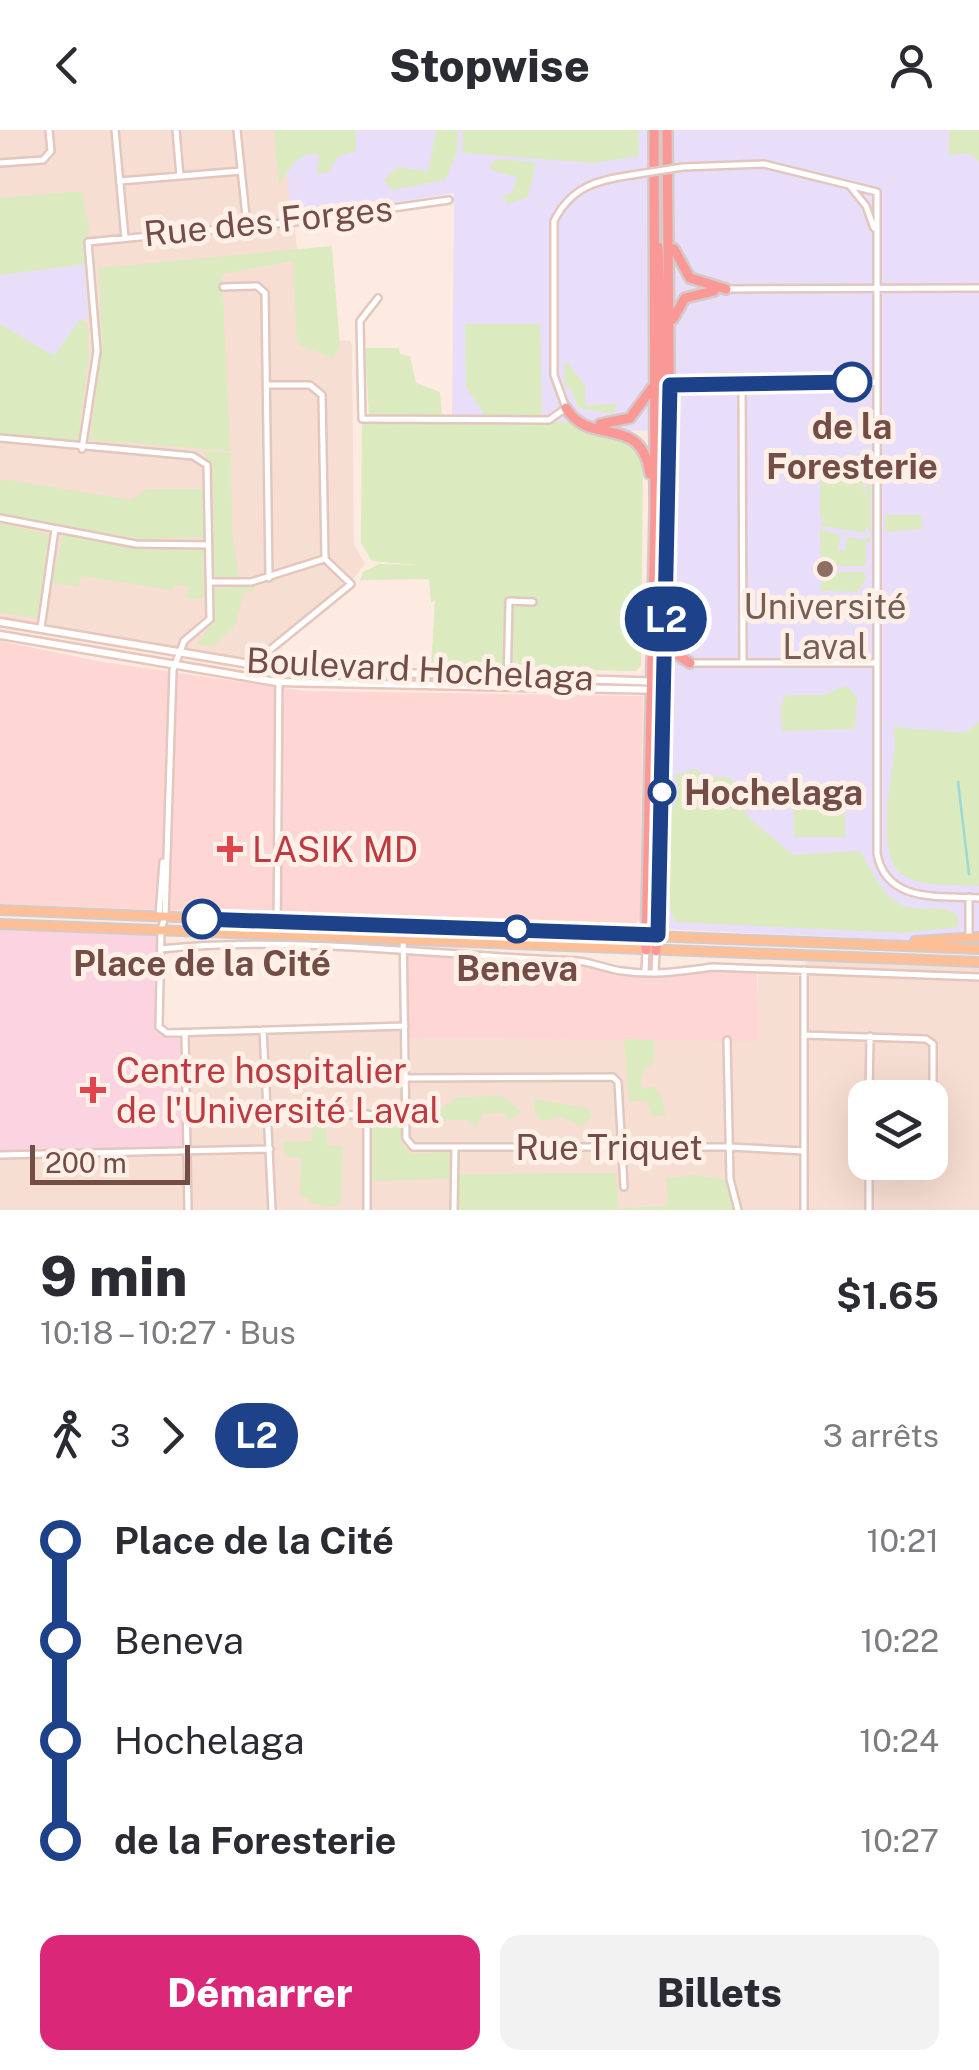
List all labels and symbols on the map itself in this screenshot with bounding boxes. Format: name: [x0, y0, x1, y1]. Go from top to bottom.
street label: Rue des Forges: [142, 188, 394, 254]
marker: de la Foresterie: [833, 363, 871, 401]
place label: de la Foresterie: [766, 406, 938, 487]
marker: Université Laval: [814, 558, 836, 580]
line badge: L2: [621, 586, 711, 652]
place label: Université Laval: [743, 586, 907, 667]
street label: Boulevard Hochelaga: [245, 639, 595, 699]
place label: Hochelaga: [684, 772, 863, 813]
marker: Hochelaga: [649, 779, 675, 805]
place label: LASIK MD: [252, 829, 418, 870]
marker: LASIK MD: [217, 836, 243, 862]
marker: Place de la Cité: [183, 900, 221, 938]
marker: Beneva: [504, 916, 530, 942]
place label: Place de la Cité: [73, 943, 331, 984]
place label: Beneva: [456, 948, 578, 989]
place label: Centre hospitalier de l'Université Laval: [116, 1050, 440, 1131]
marker: Centre hospitalier de l'Université Laval: [80, 1077, 106, 1103]
street label: Rue Triquet: [515, 1127, 703, 1168]
scale bar: [30, 1140, 190, 1184]

